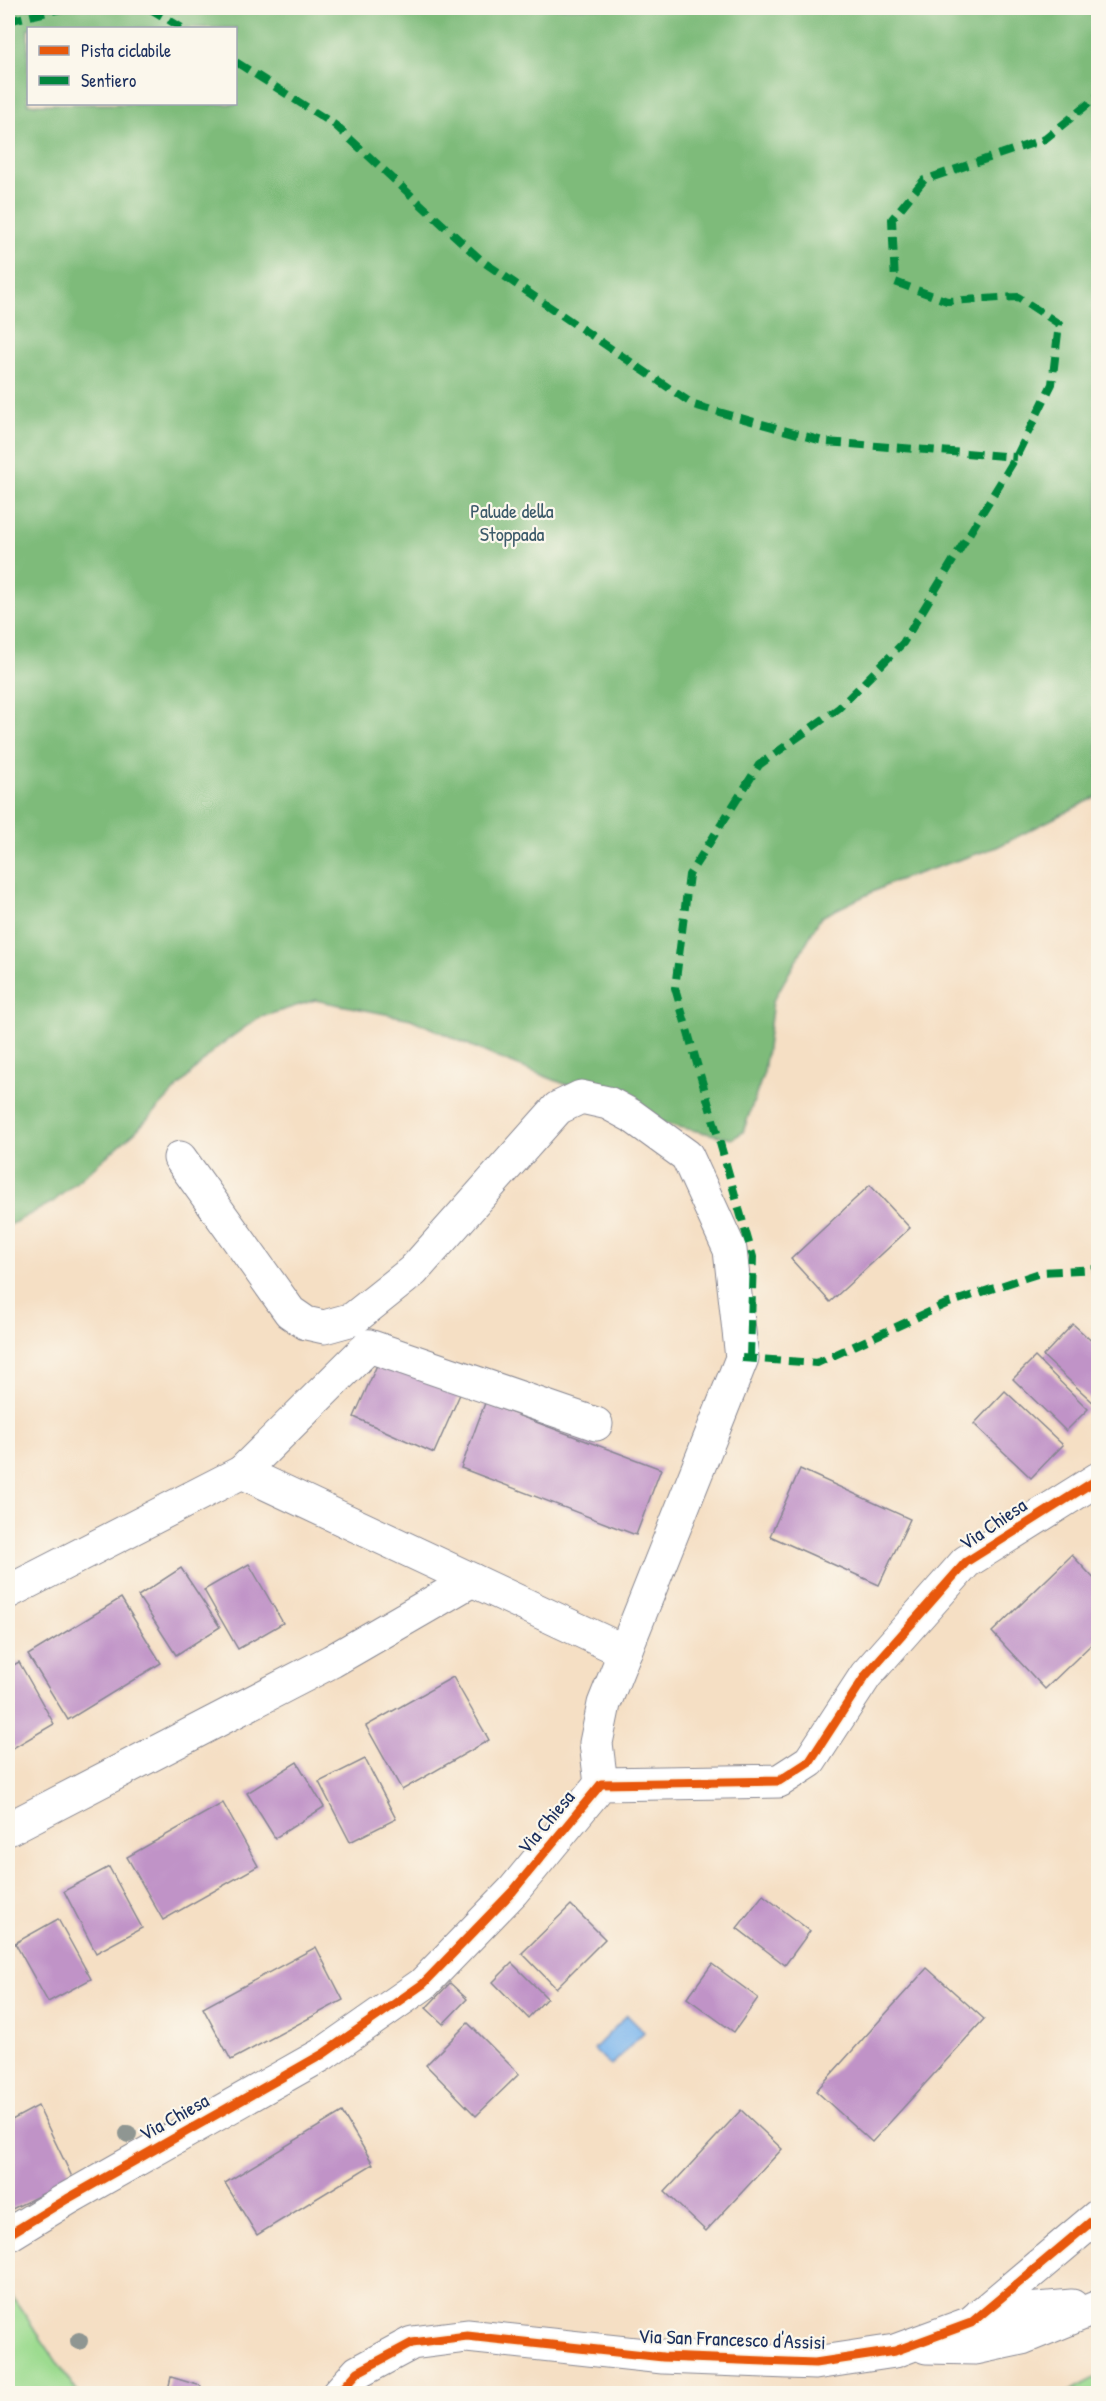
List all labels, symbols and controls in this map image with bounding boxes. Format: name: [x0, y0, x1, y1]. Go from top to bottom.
legend: [27, 27, 237, 105]
text: Pista ciclabile: [81, 38, 171, 63]
text: Sentiero: [81, 68, 136, 93]
park label: Palude della Stoppada: [470, 497, 554, 547]
street label: Via Chiesa: [954, 1491, 1032, 1556]
street label: Via Chiesa: [511, 1784, 580, 1859]
street label: Via Chiesa: [134, 2086, 213, 2147]
street label: Via San Francesco d'Assisi: [638, 2322, 826, 2355]

